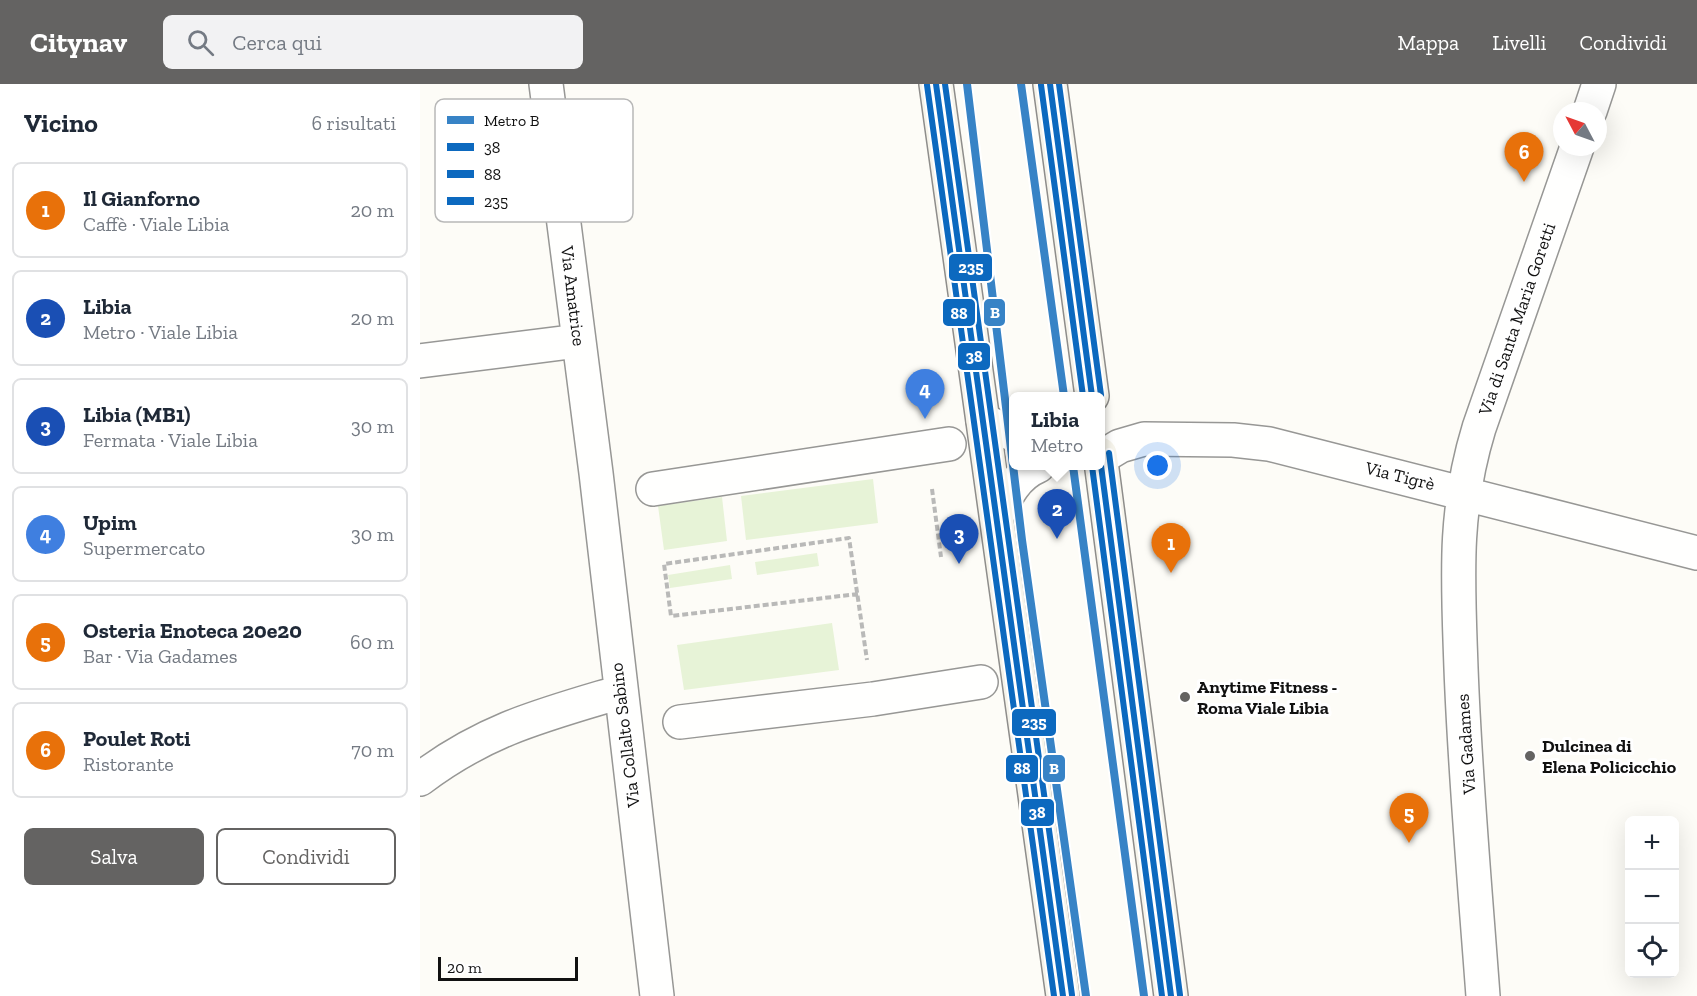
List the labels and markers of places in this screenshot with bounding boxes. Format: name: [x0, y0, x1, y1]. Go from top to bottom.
pin: 6: [1504, 132, 1544, 182]
pin: 4: [906, 370, 944, 419]
pin: 2: [1038, 490, 1076, 539]
pin: 3: [940, 514, 978, 564]
pin: 1: [1152, 524, 1191, 573]
place label: Anytime Fitness - Roma Viale Libia: [1197, 676, 1338, 719]
marker: Anytime Fitness - Roma Viale Libia: [1178, 690, 1192, 704]
place label: Dulcinea di Elena Policicchio: [1542, 735, 1677, 778]
marker: Dulcinea di Elena Policicchio: [1523, 749, 1537, 763]
pin: 5: [1390, 794, 1428, 843]

